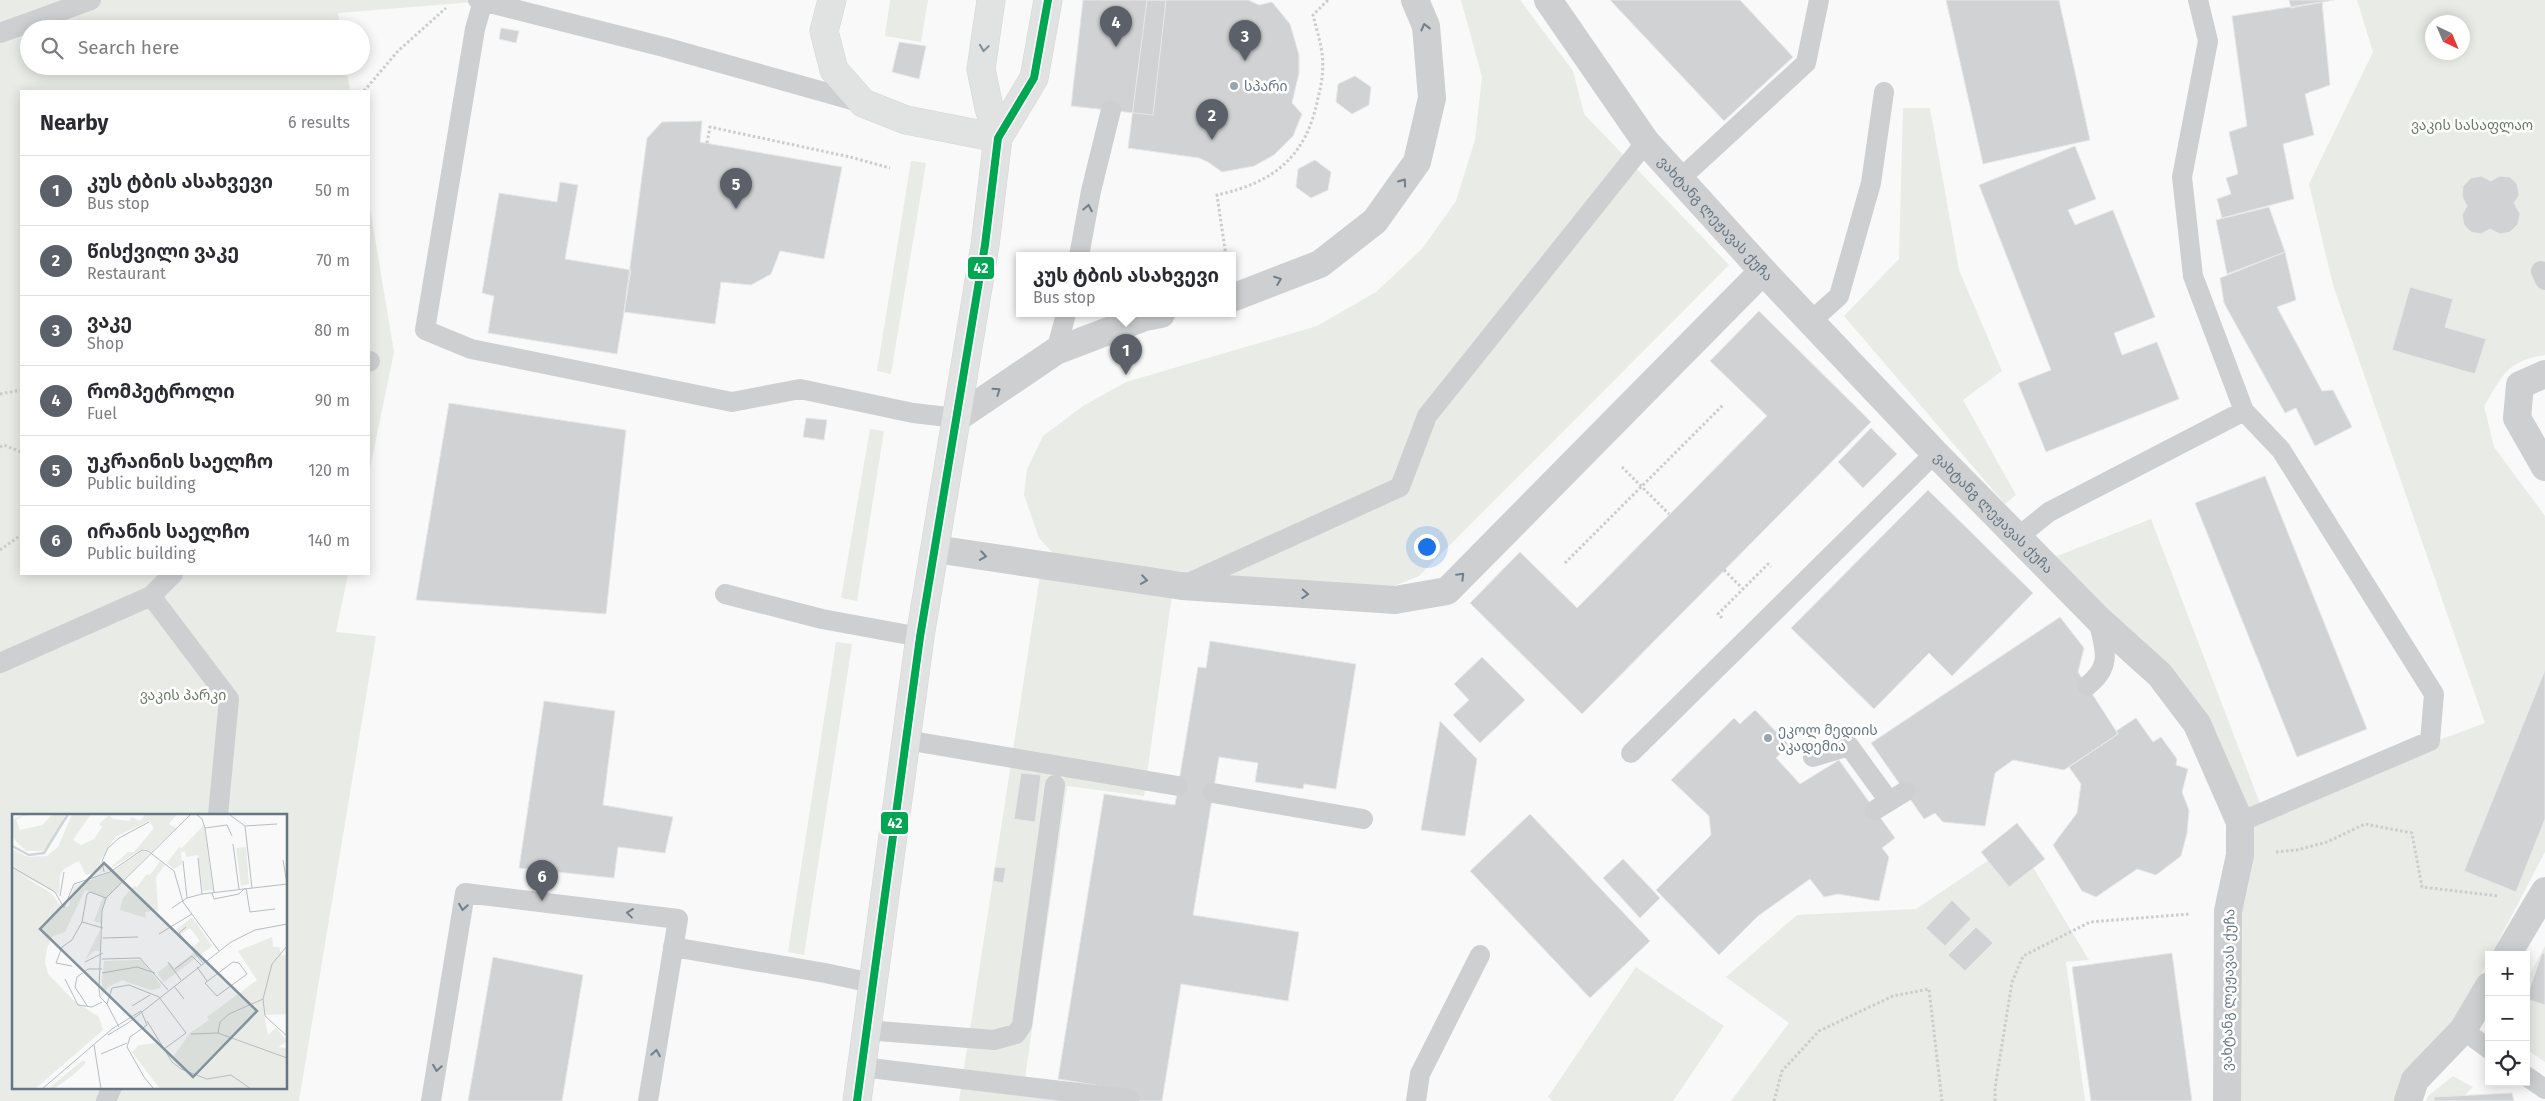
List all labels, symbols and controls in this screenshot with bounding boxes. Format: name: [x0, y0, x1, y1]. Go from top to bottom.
pin: 4: [1100, 6, 1132, 47]
north arrow: [2425, 15, 2470, 60]
search box: [20, 20, 370, 75]
pin: 3: [1229, 20, 1261, 61]
one-way arrow: [1420, 22, 1431, 31]
icon: search: [38, 34, 66, 62]
text: Search here: [78, 36, 179, 59]
one-way arrow: [979, 45, 990, 53]
place label: სპარი: [1244, 78, 1287, 95]
marker: სპარი: [1228, 80, 1240, 92]
pin: 2: [1196, 99, 1228, 140]
text: Nearby: [40, 110, 108, 136]
text: 6 results: [288, 113, 350, 132]
park label: ვაკის სასაფლაო: [2411, 117, 2533, 134]
street label: ვახტანგ ლეჟავას ქუჩა: [1654, 153, 1776, 285]
pin: 5: [720, 168, 752, 209]
text: კუს ტბის ასახვევი: [87, 170, 273, 193]
one-way arrow: [1396, 179, 1406, 188]
text: 1: [52, 181, 60, 200]
text: 50 m: [315, 181, 350, 200]
text: Bus stop: [87, 194, 150, 213]
one-way arrow: [1082, 204, 1092, 213]
text: წისქვილი ვაკე: [87, 240, 239, 263]
text: 2: [52, 251, 60, 270]
text: 70 m: [316, 251, 350, 270]
popup: [1016, 252, 1236, 317]
line badge: 42: [967, 256, 995, 280]
text: 42: [974, 260, 988, 277]
text: Restaurant: [87, 264, 166, 283]
text: კუს ტბის ასახვევი: [1033, 264, 1219, 287]
one-way arrow: [1273, 276, 1282, 286]
text: Bus stop: [1033, 288, 1096, 307]
text: ვაკე: [87, 310, 132, 333]
text: 3: [52, 321, 60, 340]
text: 80 m: [314, 321, 350, 340]
text: Shop: [87, 334, 124, 353]
pin: 1: [1110, 334, 1142, 375]
text: რომპეტროლი: [87, 380, 235, 403]
one-way arrow: [991, 388, 1001, 397]
text: 4: [51, 391, 61, 410]
text: 90 m: [315, 391, 350, 410]
text: Fuel: [87, 404, 117, 423]
street label: ვახტანგ ლეჟავას ქუჩა: [1930, 449, 2056, 577]
text: უკრაინის საელჩო: [87, 450, 273, 473]
text: 5: [52, 461, 60, 480]
text: 120 m: [308, 461, 350, 480]
text: Public building: [87, 474, 195, 493]
text: ირანის საელჩო: [87, 520, 250, 543]
text: 6: [51, 531, 61, 550]
text: 140 m: [308, 531, 350, 550]
your location: [1414, 534, 1440, 560]
text: Public building: [87, 544, 195, 563]
one-way arrow: [978, 551, 987, 561]
one-way arrow: [1455, 573, 1464, 582]
one-way arrow: [1140, 574, 1148, 585]
one-way arrow: [1302, 588, 1310, 599]
park label: ვაკის პარკი: [140, 687, 226, 704]
place label: ეკოლ მედიის აკადემია: [1778, 722, 1878, 755]
marker: ეკოლ მედიის აკადემია: [1762, 732, 1774, 744]
line badge: 42: [880, 811, 909, 835]
inset map: [12, 814, 288, 1088]
text: 42: [888, 815, 902, 832]
pin: 6: [526, 860, 558, 901]
one-way arrow: [458, 904, 469, 912]
one-way arrow: [625, 908, 633, 919]
street label: ვახტანგ ლეჟავას ქუჩა: [2219, 909, 2238, 1071]
map controls: [2485, 951, 2530, 1086]
button: +: [2485, 951, 2530, 996]
button: −: [2485, 996, 2530, 1041]
button: locate: [2485, 1041, 2530, 1086]
one-way arrow: [650, 1049, 660, 1057]
one-way arrow: [432, 1063, 442, 1072]

